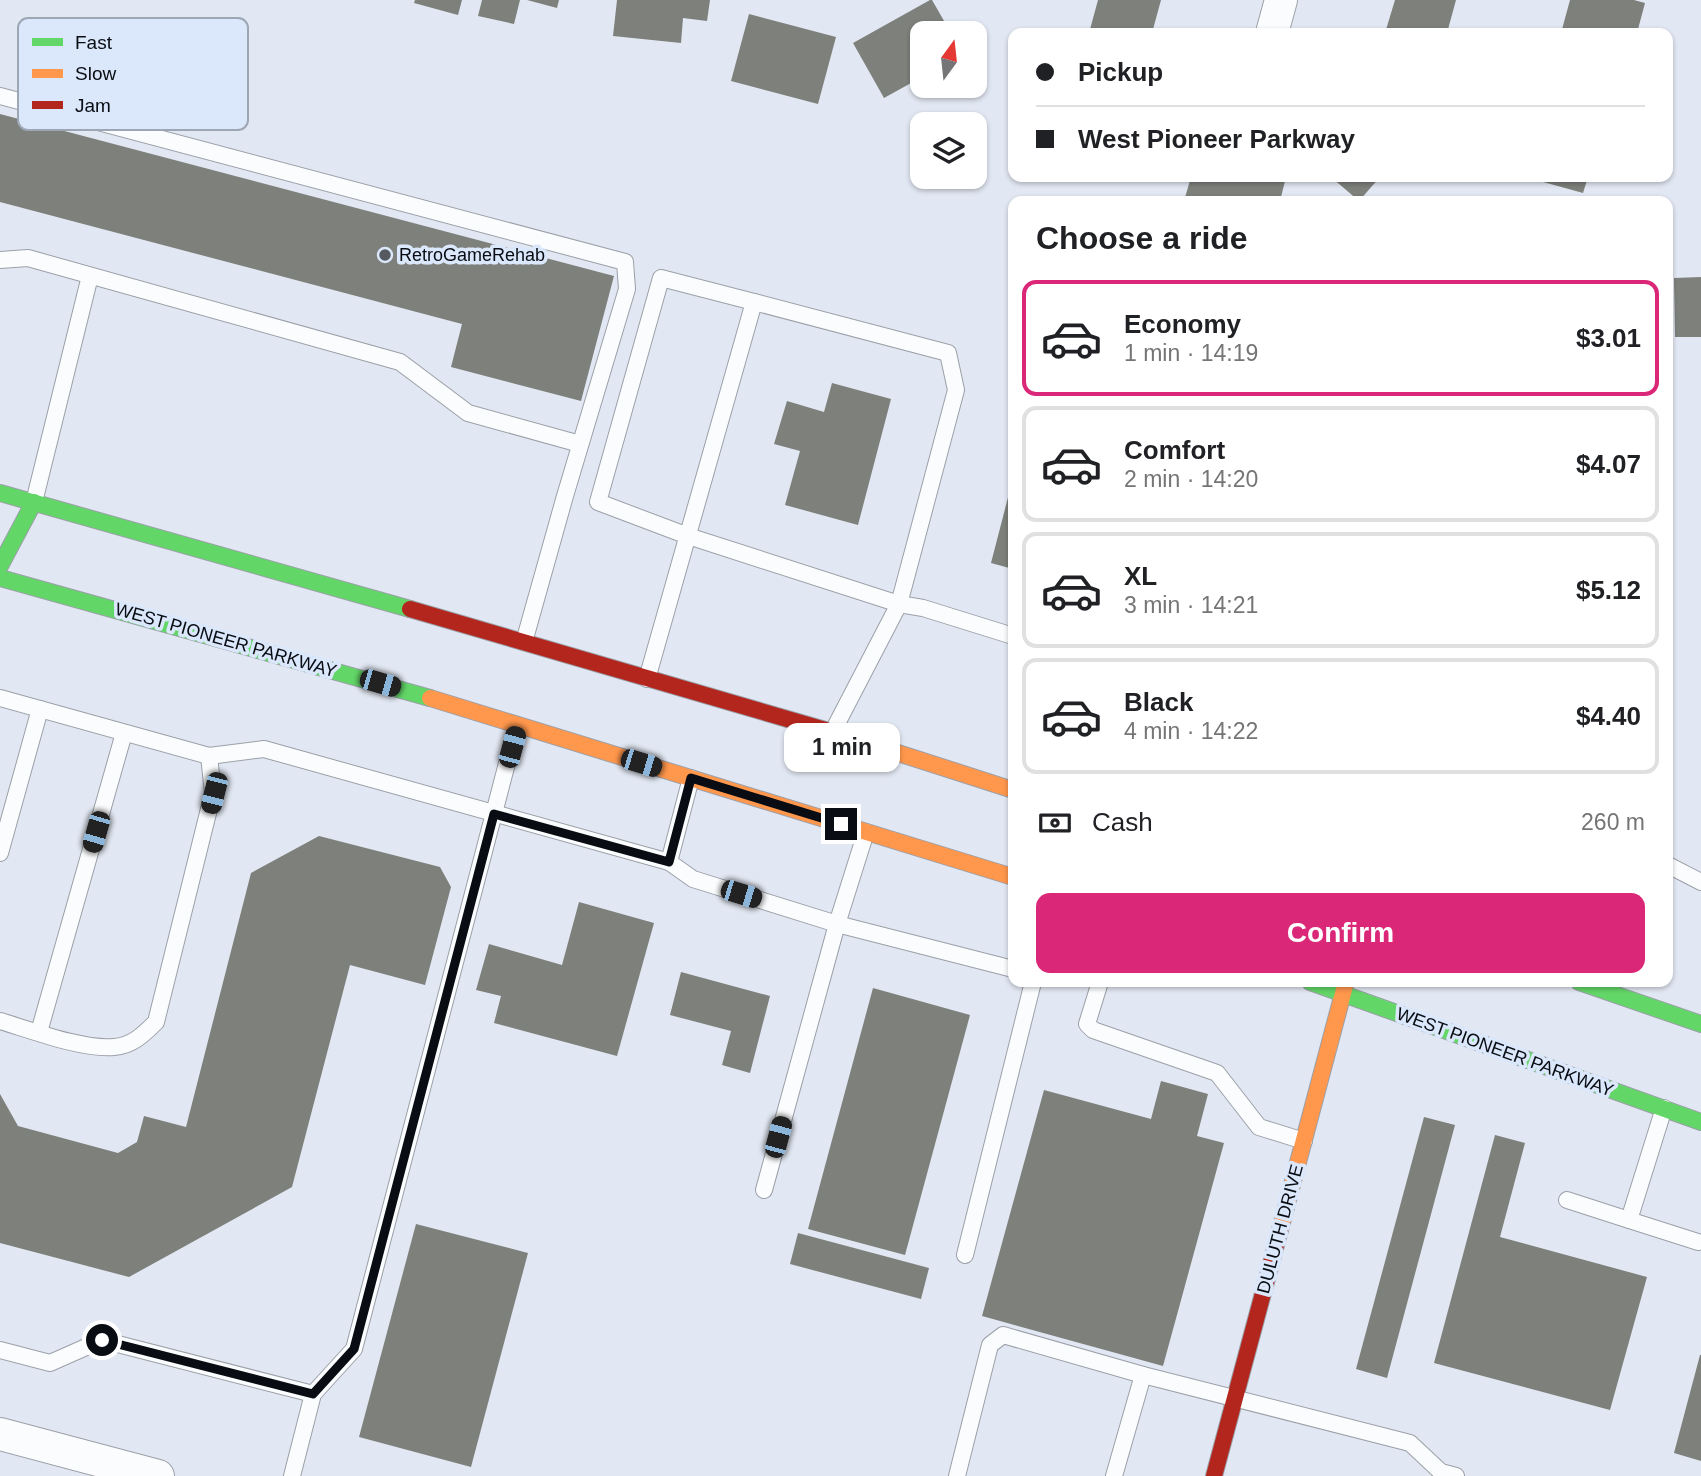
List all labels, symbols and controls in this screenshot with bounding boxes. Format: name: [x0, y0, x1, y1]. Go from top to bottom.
legend: [18, 18, 248, 130]
north arrow: [910, 21, 987, 98]
map controls: [910, 21, 987, 189]
text: Fast: [75, 32, 113, 53]
text: Pickup: [1078, 57, 1163, 87]
text: Slow: [75, 63, 116, 84]
text: Jam: [75, 95, 111, 116]
button: layers: [910, 112, 987, 189]
text: West Pioneer Parkway: [1078, 124, 1355, 154]
text: Choose a ride: [1036, 220, 1248, 256]
place label: RetroGameRehab: [399, 245, 545, 265]
marker: RetroGameRehab: [377, 247, 393, 263]
icon: car: [1040, 307, 1103, 370]
text: Economy: [1124, 309, 1241, 339]
text: $3.01: [1576, 323, 1641, 353]
text: 1 min · 14:19: [1124, 340, 1258, 366]
icon: car: [1040, 433, 1103, 496]
text: Comfort: [1124, 435, 1225, 465]
text: $4.07: [1576, 449, 1641, 479]
text: 2 min · 14:20: [1124, 466, 1258, 492]
icon: car: [1040, 559, 1103, 622]
text: XL: [1124, 561, 1157, 591]
text: $5.12: [1576, 575, 1641, 605]
text: 3 min · 14:21: [1124, 592, 1258, 618]
street label: WEST PIONEER PARKWAY: [113, 599, 339, 681]
car: [357, 667, 404, 699]
icon: car: [1040, 685, 1103, 748]
text: Black: [1124, 687, 1193, 717]
text: $4.40: [1576, 701, 1641, 731]
text: 4 min · 14:22: [1124, 718, 1258, 744]
callout: 1 min: [783, 722, 899, 772]
car: [497, 724, 528, 770]
text: 1 min: [812, 734, 872, 760]
car: [618, 747, 665, 779]
car: [199, 770, 230, 816]
icon: cash: [1036, 804, 1074, 842]
text: Cash: [1092, 807, 1153, 837]
route end: [825, 808, 857, 840]
car: [81, 809, 112, 855]
text: 260 m: [1581, 809, 1645, 835]
car: [718, 878, 765, 910]
button: Confirm: [1036, 893, 1645, 973]
street label: WEST PIONEER PARKWAY: [1394, 1003, 1616, 1101]
car: [763, 1114, 794, 1160]
street label: DULUTH DRIVE: [1253, 1162, 1307, 1296]
route start: [86, 1324, 118, 1356]

